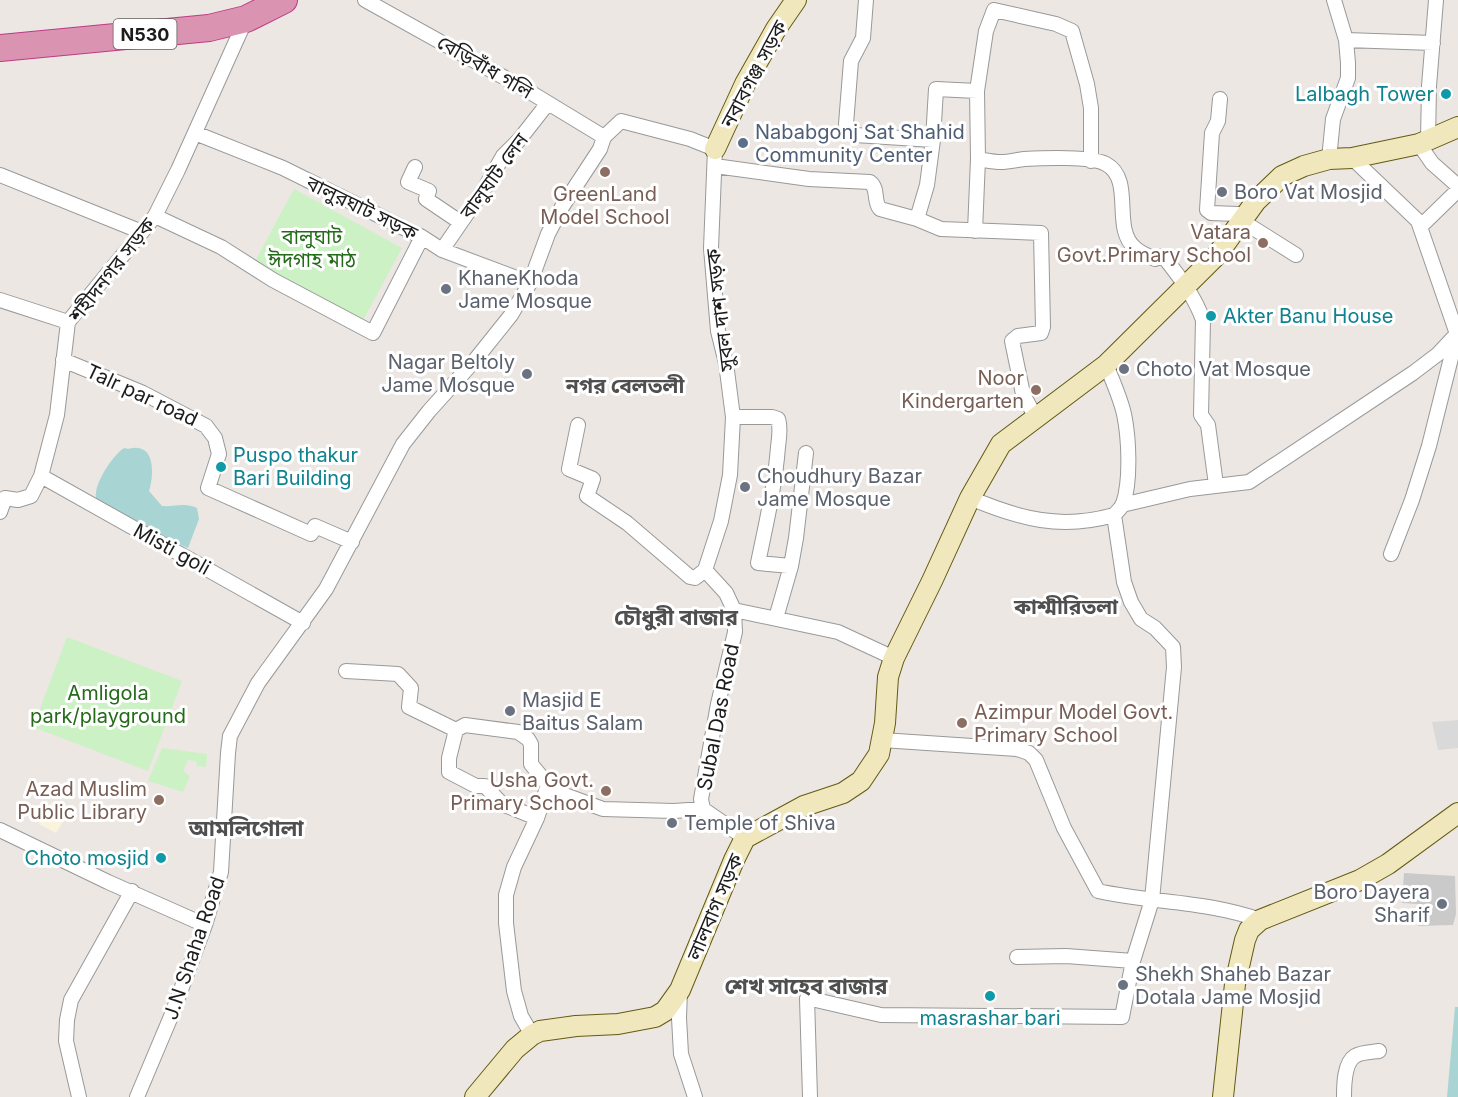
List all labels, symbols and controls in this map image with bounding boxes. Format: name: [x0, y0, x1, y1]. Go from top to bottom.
street label: নবাবগঞ্জ সড়ক: [715, 16, 793, 133]
road number: N530: [114, 19, 176, 49]
street label: বেড়িবাঁধ গলি: [433, 30, 537, 104]
place label: Lalbagh Tower: [1295, 82, 1434, 106]
marker: Lalbagh Tower: [1439, 87, 1453, 101]
place label: Nababgonj Sat Shahid Community Center: [755, 120, 965, 167]
street label: বালুঘাট লেন: [454, 128, 534, 224]
marker: Nababgonj Sat Shahid Community Center: [736, 136, 750, 150]
marker: GreenLand Model School: [598, 165, 612, 179]
street label: বালুরঘাট সড়ক: [301, 170, 422, 246]
place label: Boro Vat Mosjid: [1234, 180, 1383, 204]
place label: GreenLand Model School: [540, 182, 670, 229]
marker: Boro Vat Mosjid: [1215, 185, 1229, 199]
street label: শহীদনগর সড়ক: [63, 212, 161, 328]
place label: Vatara Govt.Primary School: [1057, 220, 1251, 267]
park label: বালুঘাট ঈদগাহ মাঠ: [267, 225, 357, 272]
marker: Vatara Govt.Primary School: [1256, 236, 1270, 250]
street label: সুবল দাশ সড়ক: [700, 247, 740, 374]
place label: KhaneKhoda Jame Mosque: [458, 266, 592, 313]
marker: KhaneKhoda Jame Mosque: [439, 282, 453, 296]
place label: Akter Banu House: [1223, 304, 1393, 328]
marker: Akter Banu House: [1204, 309, 1218, 323]
place label: Nagar Beltoly Jame Mosque: [381, 350, 515, 397]
place label: Choto Vat Mosque: [1136, 357, 1311, 381]
street label: Talr par road: [82, 359, 202, 431]
marker: Choto Vat Mosque: [1117, 362, 1131, 376]
place label: Noor Kindergarten: [901, 366, 1024, 413]
marker: Nagar Beltoly Jame Mosque: [520, 367, 534, 381]
district label: নগর বেলতলী: [565, 373, 685, 398]
marker: Noor Kindergarten: [1029, 383, 1043, 397]
place label: Puspo thakur Bari Building: [233, 443, 358, 490]
marker: Puspo thakur Bari Building: [214, 460, 228, 474]
place label: Choudhury Bazar Jame Mosque: [757, 464, 922, 511]
marker: Choudhury Bazar Jame Mosque: [738, 480, 752, 494]
street label: Misti goli: [129, 518, 215, 580]
district label: কাশ্মীরিতলা: [1013, 594, 1119, 619]
district label: চৌধুরী বাজার: [614, 604, 739, 631]
street label: Subal Das Road: [692, 642, 744, 792]
park label: Amligola park/playground: [30, 681, 186, 728]
place label: Masjid E Baitus Salam: [522, 688, 643, 735]
place label: Azimpur Model Govt. Primary School: [974, 700, 1173, 747]
marker: Masjid E Baitus Salam: [503, 704, 517, 718]
marker: Azimpur Model Govt. Primary School: [955, 716, 969, 730]
place label: Usha Govt. Primary School: [450, 768, 594, 815]
place label: Azad Muslim Public Library: [17, 777, 147, 824]
marker: Usha Govt. Primary School: [599, 784, 613, 798]
marker: Azad Muslim Public Library: [152, 793, 166, 807]
place label: Temple of Shiva: [684, 811, 836, 835]
district label: আমলিগোলা: [187, 815, 304, 841]
marker: Temple of Shiva: [665, 816, 679, 830]
place label: Choto mosjid: [25, 846, 149, 870]
street label: লালবাগ সড়ক: [681, 849, 748, 965]
marker: Choto mosjid: [154, 851, 168, 865]
street label: J.N Shaha Road: [158, 873, 230, 1023]
place label: Boro Dayera Sharif: [1313, 880, 1431, 927]
marker: Boro Dayera Sharif: [1435, 897, 1449, 911]
place label: Shekh Shaheb Bazar Dotala Jame Mosjid: [1135, 962, 1332, 1009]
district label: শেখ সাহেব বাজার: [725, 973, 888, 999]
marker: Shekh Shaheb Bazar Dotala Jame Mosjid: [1116, 978, 1130, 992]
marker: masrashar bari: [983, 989, 997, 1003]
place label: masrashar bari: [919, 1006, 1061, 1030]

